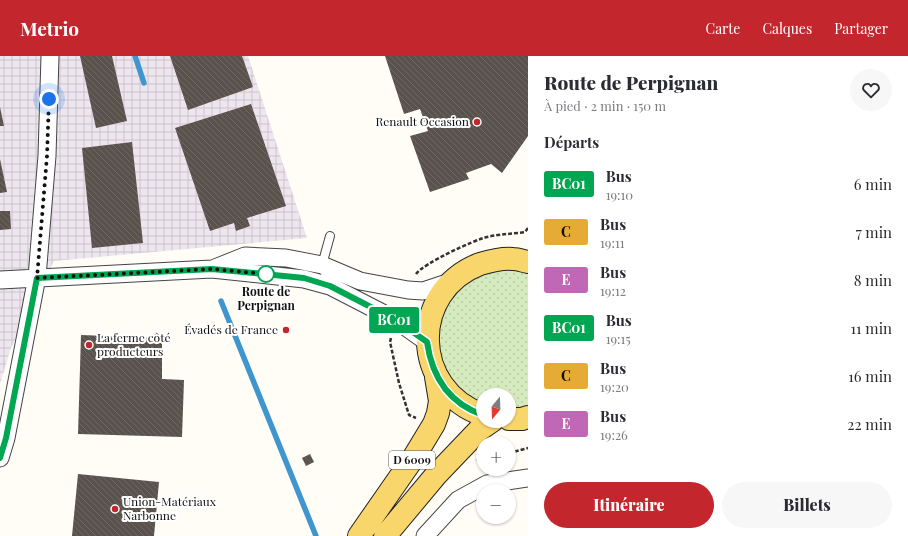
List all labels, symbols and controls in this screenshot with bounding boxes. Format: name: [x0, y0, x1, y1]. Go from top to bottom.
text: Metrio: [20, 15, 79, 41]
text: Carte: [706, 19, 740, 38]
text: Calques: [762, 19, 812, 38]
text: Partager: [834, 19, 888, 38]
text: Route de Perpignan: [544, 69, 718, 95]
button: heart: [850, 69, 892, 111]
your location: [39, 89, 59, 109]
text: À pied · 2 min · 150 m: [544, 97, 666, 114]
place label: Renault Occasion: [375, 113, 469, 129]
marker: Renault Occasion: [472, 117, 482, 127]
text: Départs: [544, 132, 599, 152]
text: Bus: [606, 166, 632, 186]
text: BC01: [552, 174, 586, 193]
text: 6 min: [854, 174, 892, 194]
text: 19:10: [606, 186, 633, 203]
text: Bus: [600, 214, 626, 234]
text: C: [561, 222, 571, 241]
text: 7 min: [856, 222, 892, 242]
text: 19:11: [600, 234, 625, 251]
text: Bus: [600, 262, 626, 282]
marker: Route de Perpignan: [257, 265, 275, 283]
text: E: [562, 270, 570, 289]
text: 8 min: [854, 270, 892, 290]
text: 19:12: [600, 282, 626, 299]
place label: Route de Perpignan: [237, 283, 295, 313]
line badge: BC01: [366, 307, 422, 333]
text: BC01: [377, 310, 411, 329]
text: Bus: [606, 310, 632, 330]
text: BC01: [552, 318, 586, 337]
text: 11 min: [850, 318, 892, 338]
place label: Évadés de France: [184, 321, 278, 337]
marker: Évadés de France: [281, 325, 291, 335]
place label: La ferme côté producteurs: [97, 329, 171, 359]
text: 19:15: [606, 330, 631, 347]
marker: La ferme côté producteurs: [84, 340, 94, 350]
text: Bus: [600, 358, 626, 378]
text: C: [561, 366, 571, 385]
text: 16 min: [848, 366, 892, 386]
text: 19:20: [600, 378, 629, 395]
north arrow: [476, 388, 516, 428]
map controls: [476, 388, 516, 524]
text: Bus: [600, 406, 626, 426]
text: E: [562, 414, 570, 433]
text: 22 min: [847, 414, 892, 434]
text: 19:26: [600, 426, 628, 443]
button: +: [476, 436, 516, 476]
road number: D 6009: [389, 451, 435, 469]
button: Itinéraire: [544, 482, 714, 528]
button: Billets: [722, 482, 892, 528]
button: −: [476, 484, 516, 524]
place label: Union-Matériaux Narbonne: [123, 493, 217, 523]
marker: Union-Matériaux Narbonne: [110, 504, 120, 514]

